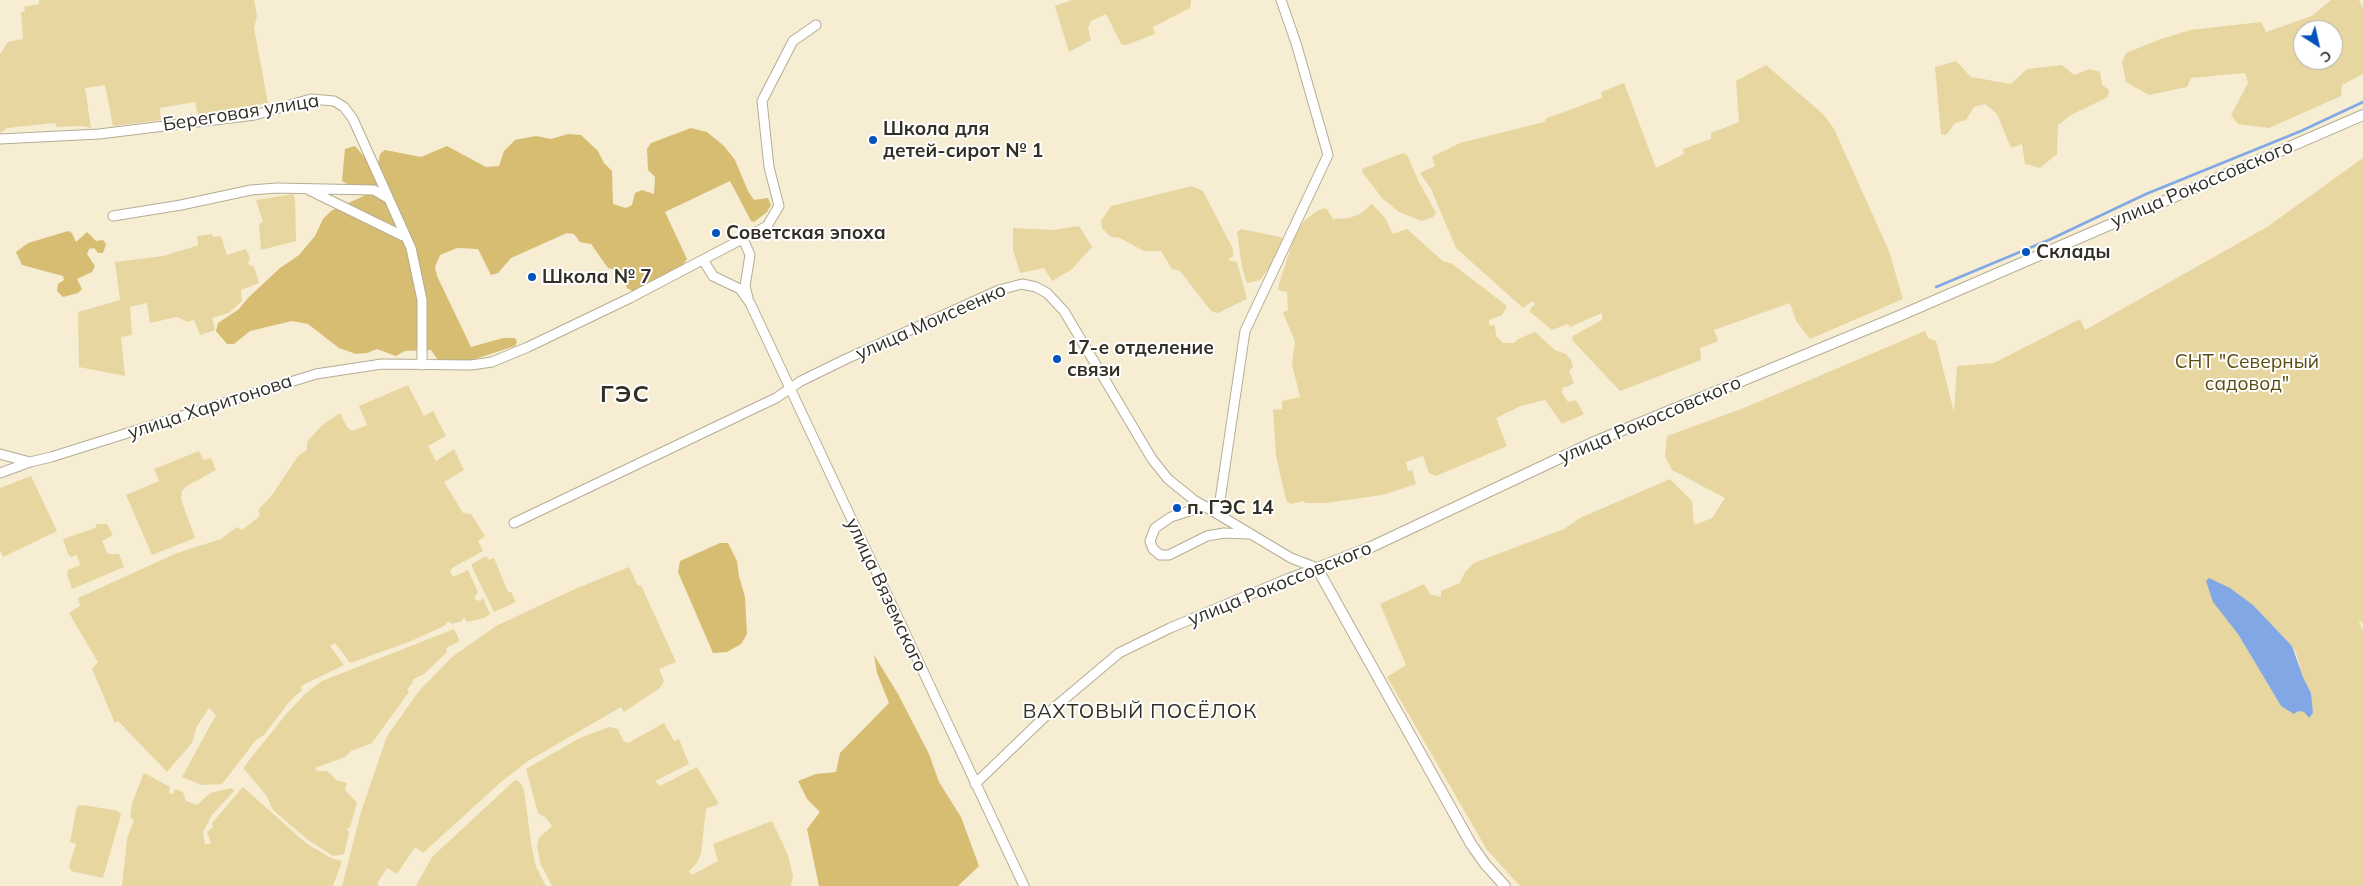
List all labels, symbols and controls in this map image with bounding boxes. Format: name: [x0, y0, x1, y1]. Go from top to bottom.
north arrow: [2293, 20, 2343, 70]
text: С: [2317, 46, 2335, 67]
street label: Береговая улица: [161, 89, 321, 137]
place label: Школа для детей-сирот № 1: [883, 118, 1043, 162]
marker: Школа для детей-сирот № 1: [867, 134, 879, 146]
street label: улица Рокоссовского: [2107, 135, 2297, 233]
place label: Советская эпоха: [726, 222, 886, 244]
marker: Советская эпоха: [710, 227, 722, 239]
place label: Склады: [2036, 241, 2110, 263]
marker: Склады: [2020, 246, 2032, 258]
place label: Школа № 7: [542, 266, 652, 288]
marker: Школа № 7: [526, 271, 538, 283]
street label: улица Моисеенко: [852, 279, 1010, 365]
place label: 17-е отделение связи: [1067, 337, 1214, 381]
park label: СНТ "Северный садовод": [2175, 351, 2319, 395]
marker: 17-е отделение связи: [1051, 353, 1063, 365]
street label: улица Харитонова: [125, 370, 295, 444]
street label: улица Рокоссовского: [1555, 371, 1745, 469]
district label: ГЭС: [600, 381, 650, 409]
place label: п. ГЭС 14: [1187, 497, 1274, 519]
marker: п. ГЭС 14: [1171, 502, 1183, 514]
street label: улица Вяземского: [840, 515, 932, 675]
street label: улица Рокоссовского: [1185, 537, 1375, 631]
district label: ВАХТОВЫЙ ПОСЁЛОК: [1021, 700, 1259, 724]

